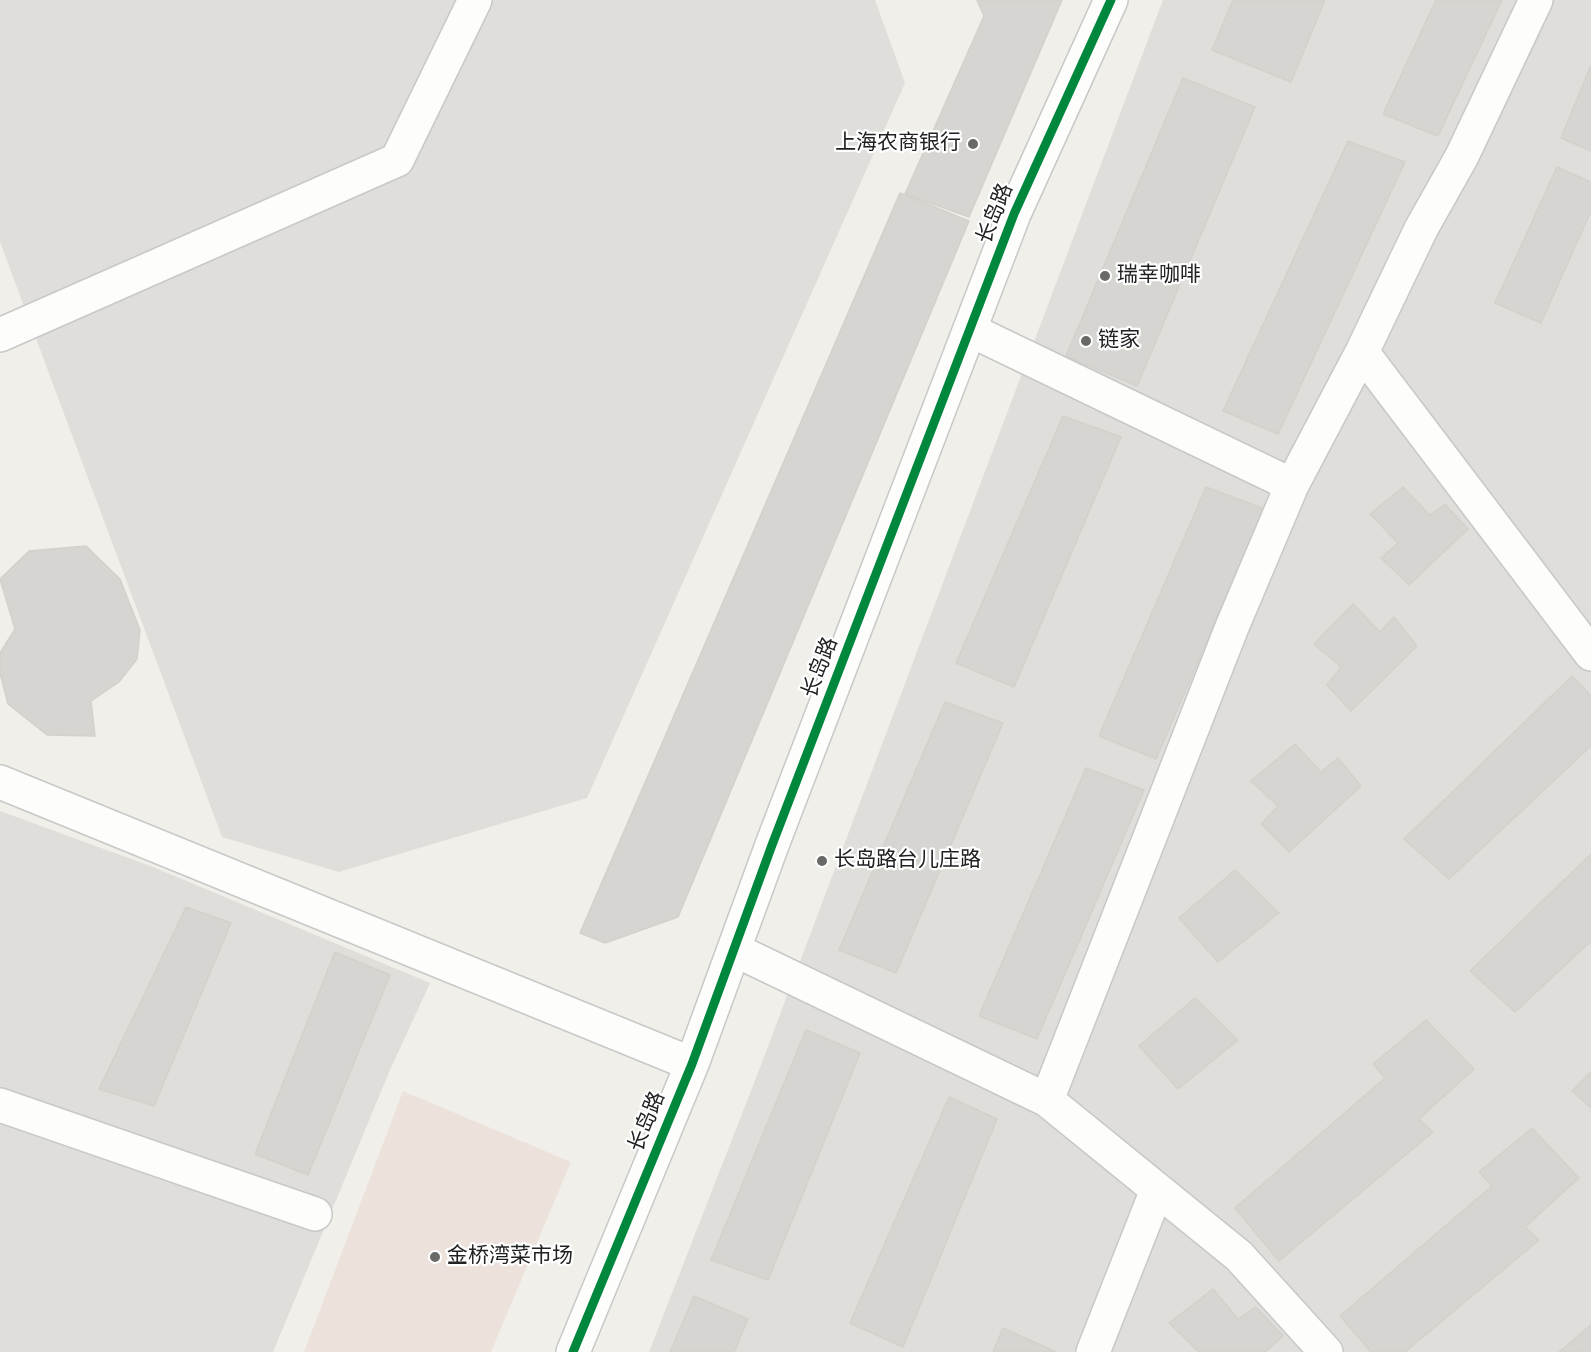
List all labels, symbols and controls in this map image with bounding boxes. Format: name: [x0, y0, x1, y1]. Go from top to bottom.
place label: 上海农商银行: [835, 131, 961, 157]
marker: 上海农商银行: [966, 137, 980, 151]
street label: 长岛路: [973, 180, 1019, 248]
place label: 瑞幸咖啡: [1117, 263, 1201, 289]
marker: 瑞幸咖啡: [1098, 269, 1112, 283]
place label: 链家: [1098, 328, 1140, 354]
marker: 链家: [1079, 334, 1093, 348]
street label: 长岛路: [798, 634, 844, 702]
place label: 长岛路台儿庄路: [834, 848, 981, 874]
marker: 长岛路台儿庄路: [815, 854, 829, 868]
street label: 长岛路: [625, 1088, 671, 1156]
place label: 金桥湾菜市场: [447, 1244, 573, 1270]
marker: 金桥湾菜市场: [428, 1250, 442, 1264]

